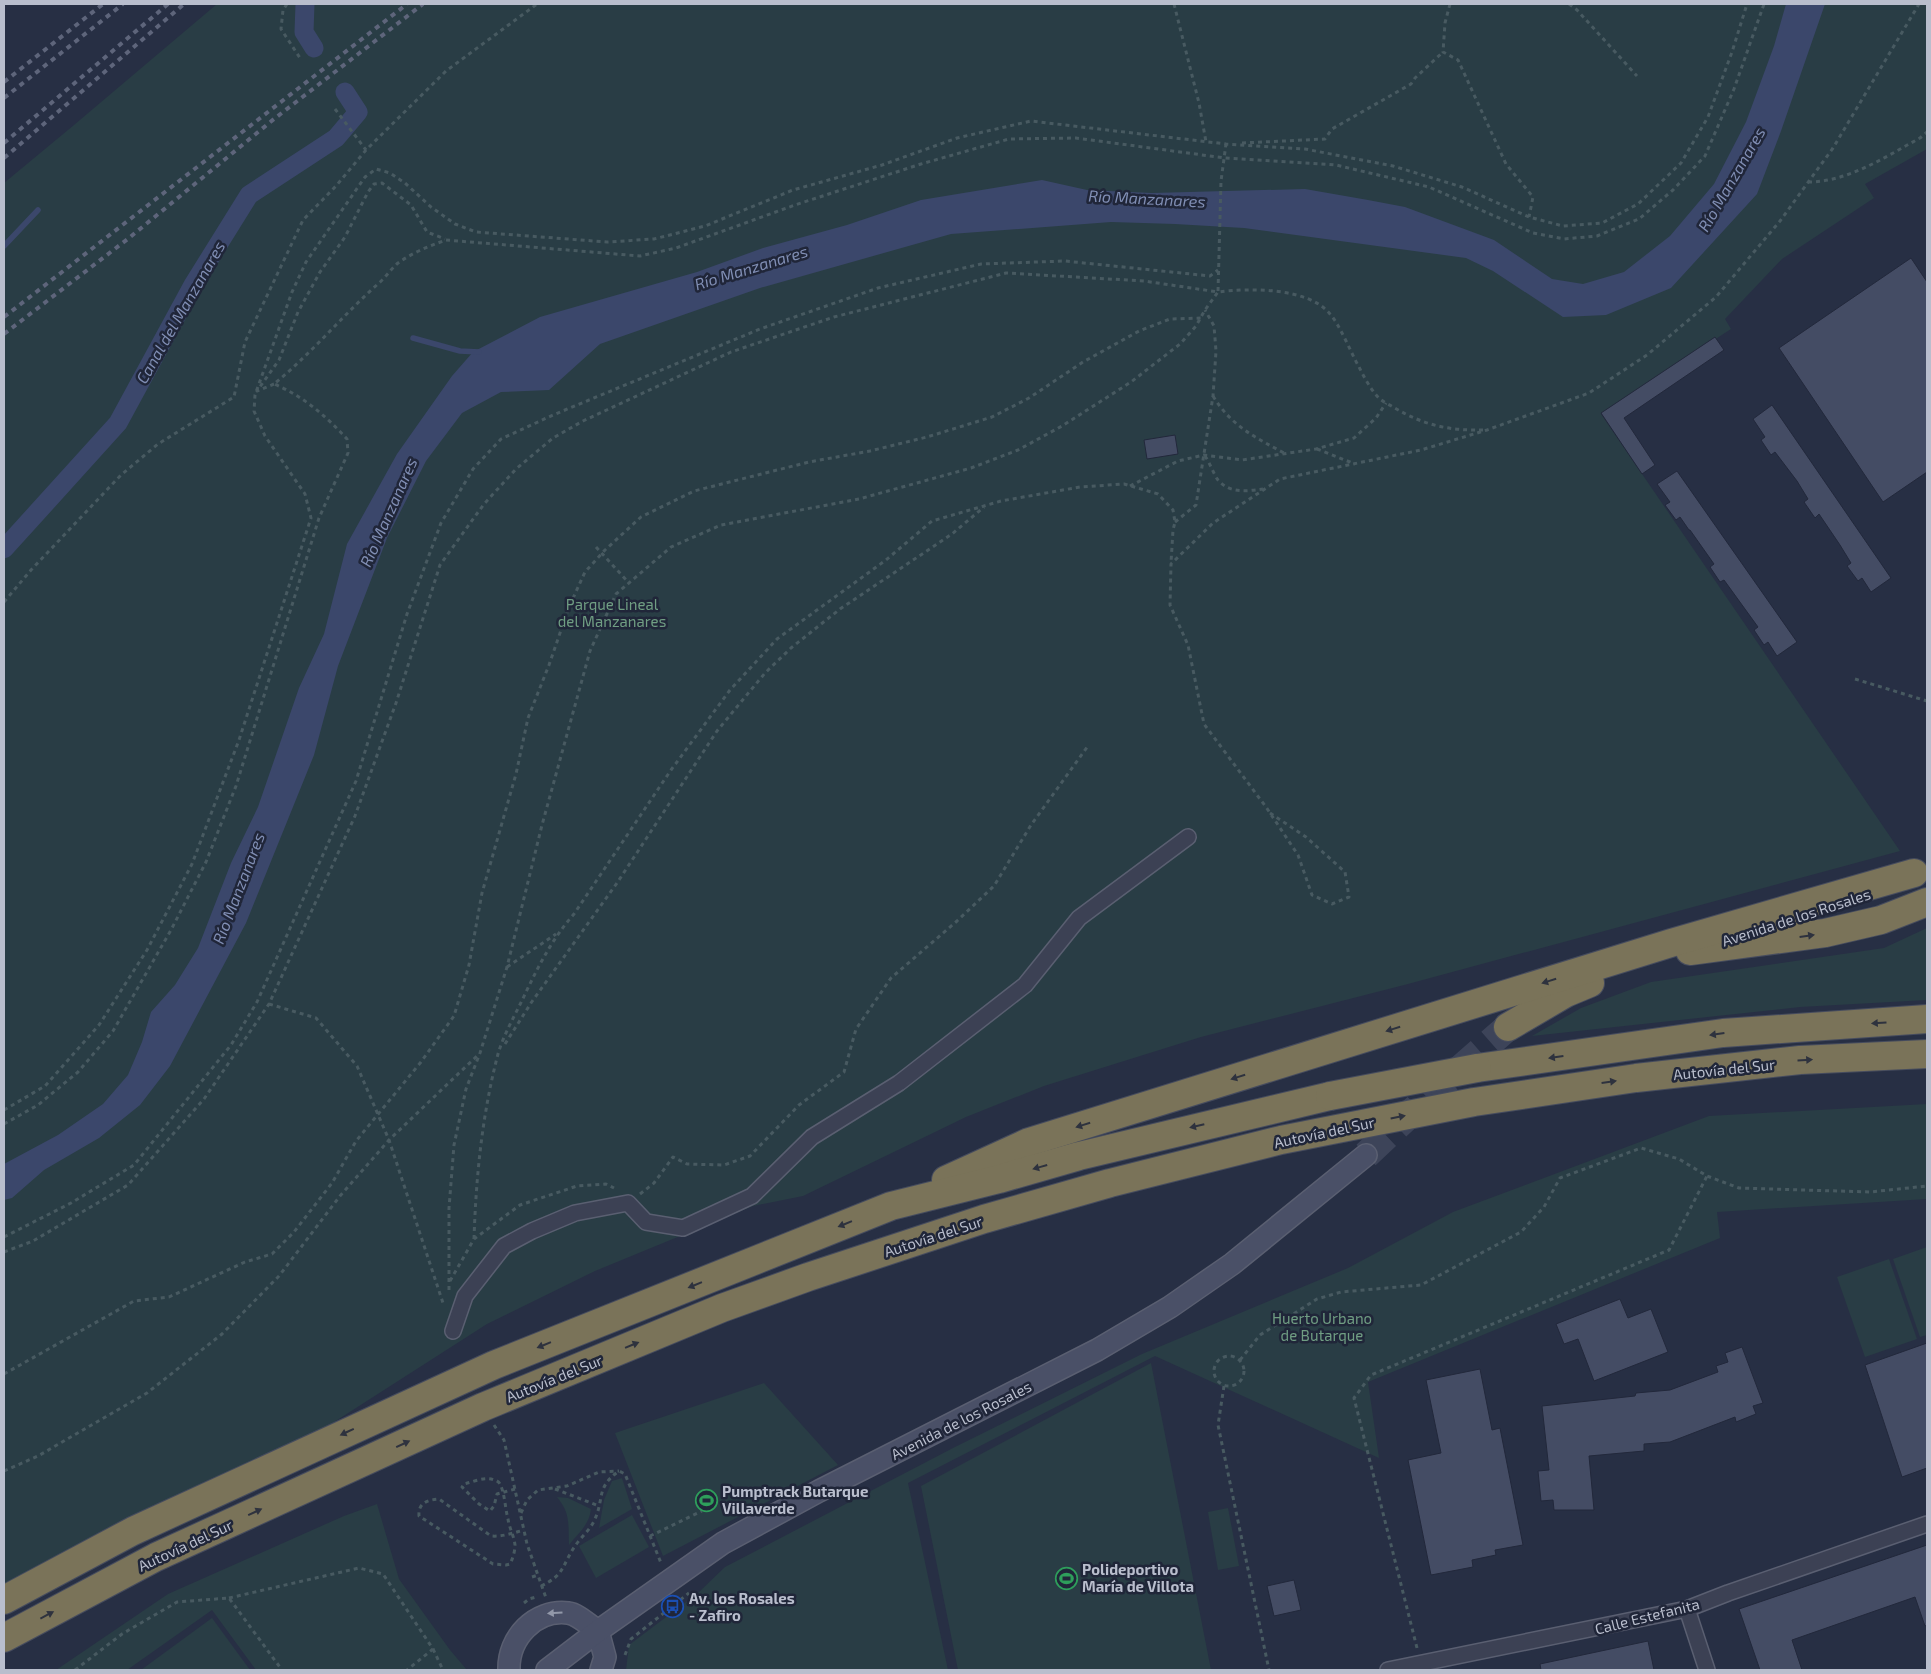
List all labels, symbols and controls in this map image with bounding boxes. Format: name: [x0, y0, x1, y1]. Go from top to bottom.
water label: Río Manzanares: [1693, 123, 1769, 235]
water label: Río Manzanares: [1088, 185, 1206, 211]
water label: Canal del Manzanares: [132, 238, 228, 386]
water label: Río Manzanares: [692, 241, 810, 293]
water label: Río Manzanares: [355, 455, 421, 569]
park label: Parque Lineal del Manzanares: [558, 595, 666, 630]
water label: Río Manzanares: [208, 830, 268, 946]
street label: Avenida de los Rosales: [1719, 884, 1873, 950]
one-way arrow: [1799, 931, 1815, 939]
one-way arrow: [1541, 977, 1556, 985]
one-way arrow: [1870, 1019, 1886, 1027]
one-way arrow: [1386, 1025, 1401, 1033]
one-way arrow: [1708, 1031, 1724, 1039]
one-way arrow: [1547, 1053, 1563, 1061]
street label: Autovía del Sur: [1672, 1055, 1776, 1083]
one-way arrow: [1797, 1056, 1813, 1064]
one-way arrow: [1230, 1073, 1245, 1081]
one-way arrow: [1601, 1078, 1617, 1086]
street label: Autovía del Sur: [1272, 1113, 1376, 1151]
one-way arrow: [1390, 1113, 1405, 1121]
one-way arrow: [1075, 1121, 1090, 1129]
one-way arrow: [1189, 1122, 1204, 1130]
one-way arrow: [1032, 1164, 1047, 1172]
street label: Autovía del Sur: [882, 1212, 984, 1260]
one-way arrow: [838, 1221, 853, 1228]
one-way arrow: [688, 1281, 702, 1289]
park label: Huerto Urbano de Butarque: [1272, 1309, 1372, 1344]
one-way arrow: [536, 1341, 551, 1349]
one-way arrow: [625, 1341, 640, 1349]
street label: Autovía del Sur: [503, 1350, 605, 1406]
street label: Avenida de los Rosales: [888, 1377, 1034, 1463]
one-way arrow: [340, 1429, 354, 1437]
one-way arrow: [396, 1440, 410, 1448]
place label: Pumptrack Butarque Villaverde: [722, 1482, 868, 1517]
sports icon: Pumptrack Butarque Villaverde: [694, 1488, 718, 1512]
one-way arrow: [248, 1507, 262, 1515]
street label: Autovía del Sur: [135, 1515, 235, 1575]
place label: Polideportivo María de Villota: [1082, 1560, 1194, 1595]
sports icon: Polideportivo María de Villota: [1054, 1566, 1078, 1590]
place label: Av. los Rosales - Zafiro: [689, 1589, 795, 1624]
street label: Calle Estefanita: [1593, 1594, 1701, 1638]
bus stop icon: Av. los Rosales - Zafiro: [661, 1595, 685, 1619]
one-way arrow: [547, 1610, 563, 1618]
one-way arrow: [40, 1611, 54, 1619]

